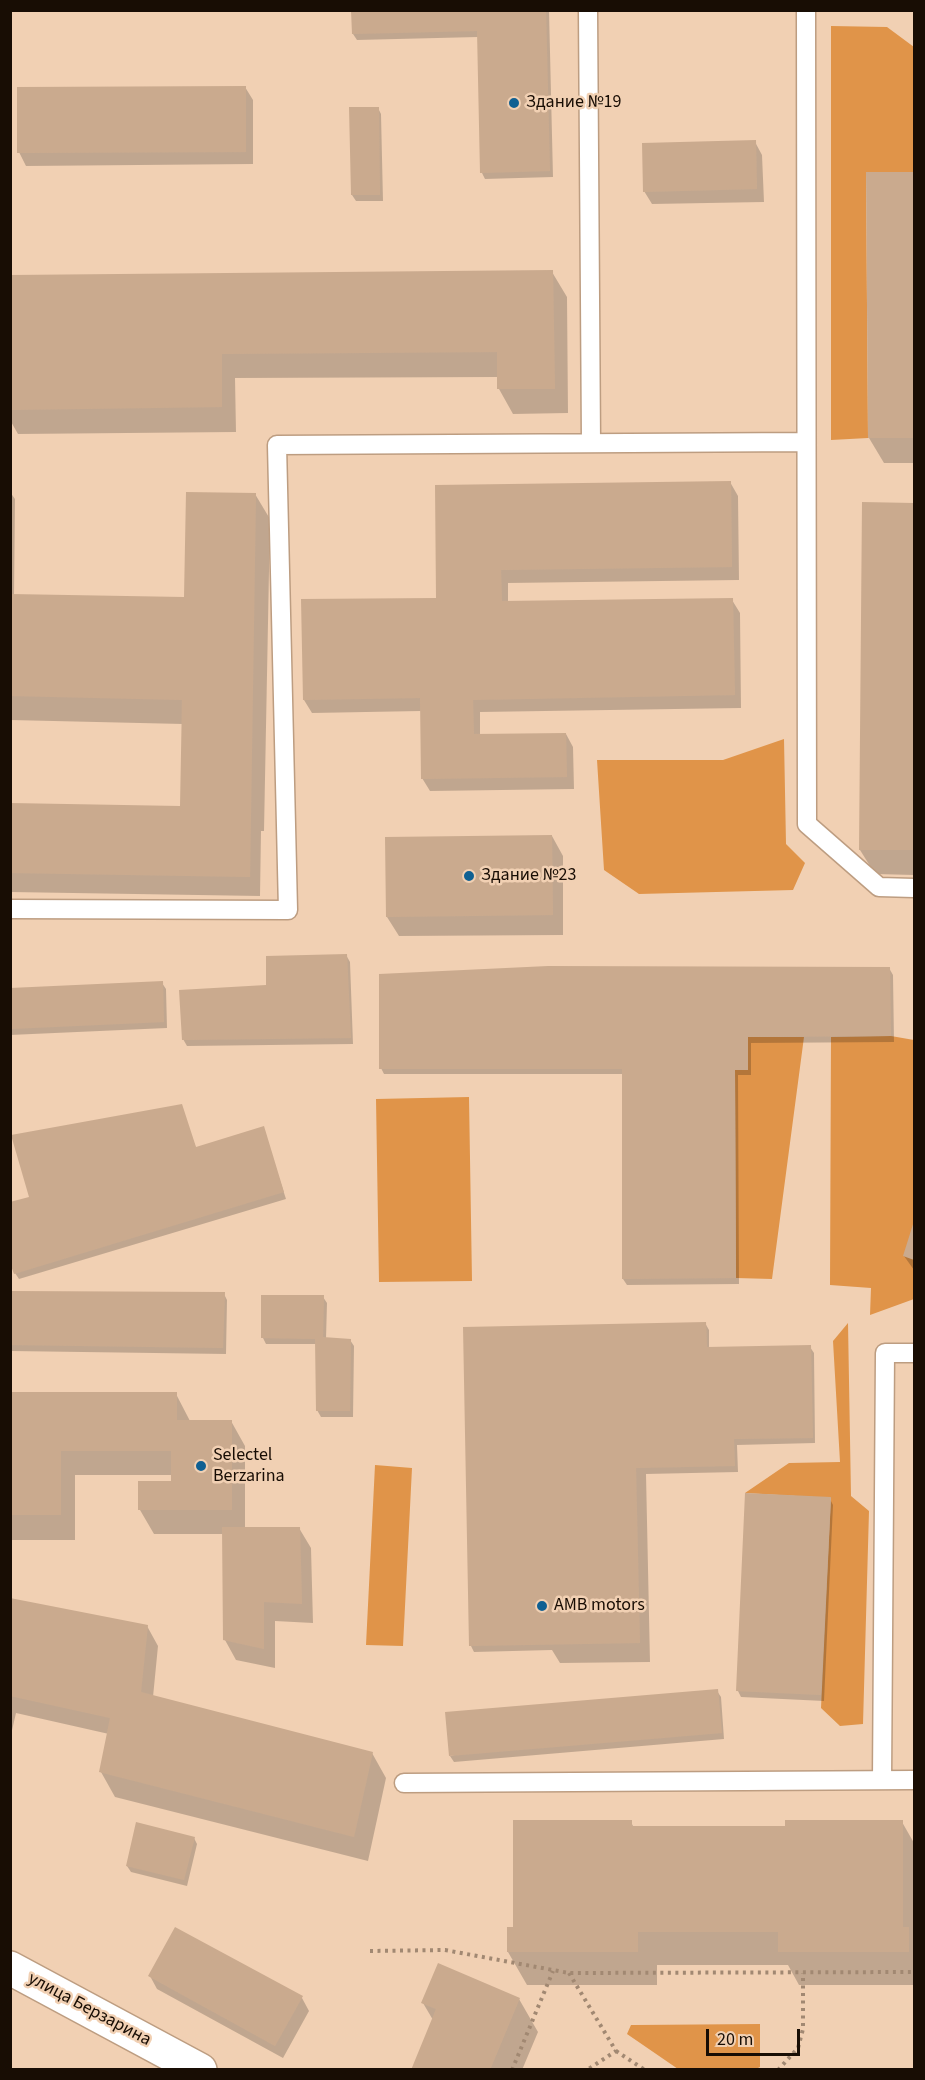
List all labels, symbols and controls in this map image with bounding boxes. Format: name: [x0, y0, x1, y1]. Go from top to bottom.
place label: Здание №19: [526, 92, 621, 114]
marker: Здание №19: [507, 96, 521, 110]
place label: Здание №23: [481, 865, 576, 887]
marker: Здание №23: [462, 869, 476, 883]
place label: Selectel Berzarina: [213, 1445, 285, 1488]
marker: Selectel Berzarina: [194, 1459, 208, 1473]
place label: AMB motors: [554, 1595, 645, 1617]
marker: AMB motors: [535, 1599, 549, 1613]
street label: улица Берзарина: [24, 1968, 154, 2052]
scale bar: [709, 2017, 804, 2055]
text: 20 m: [717, 2027, 753, 2052]

